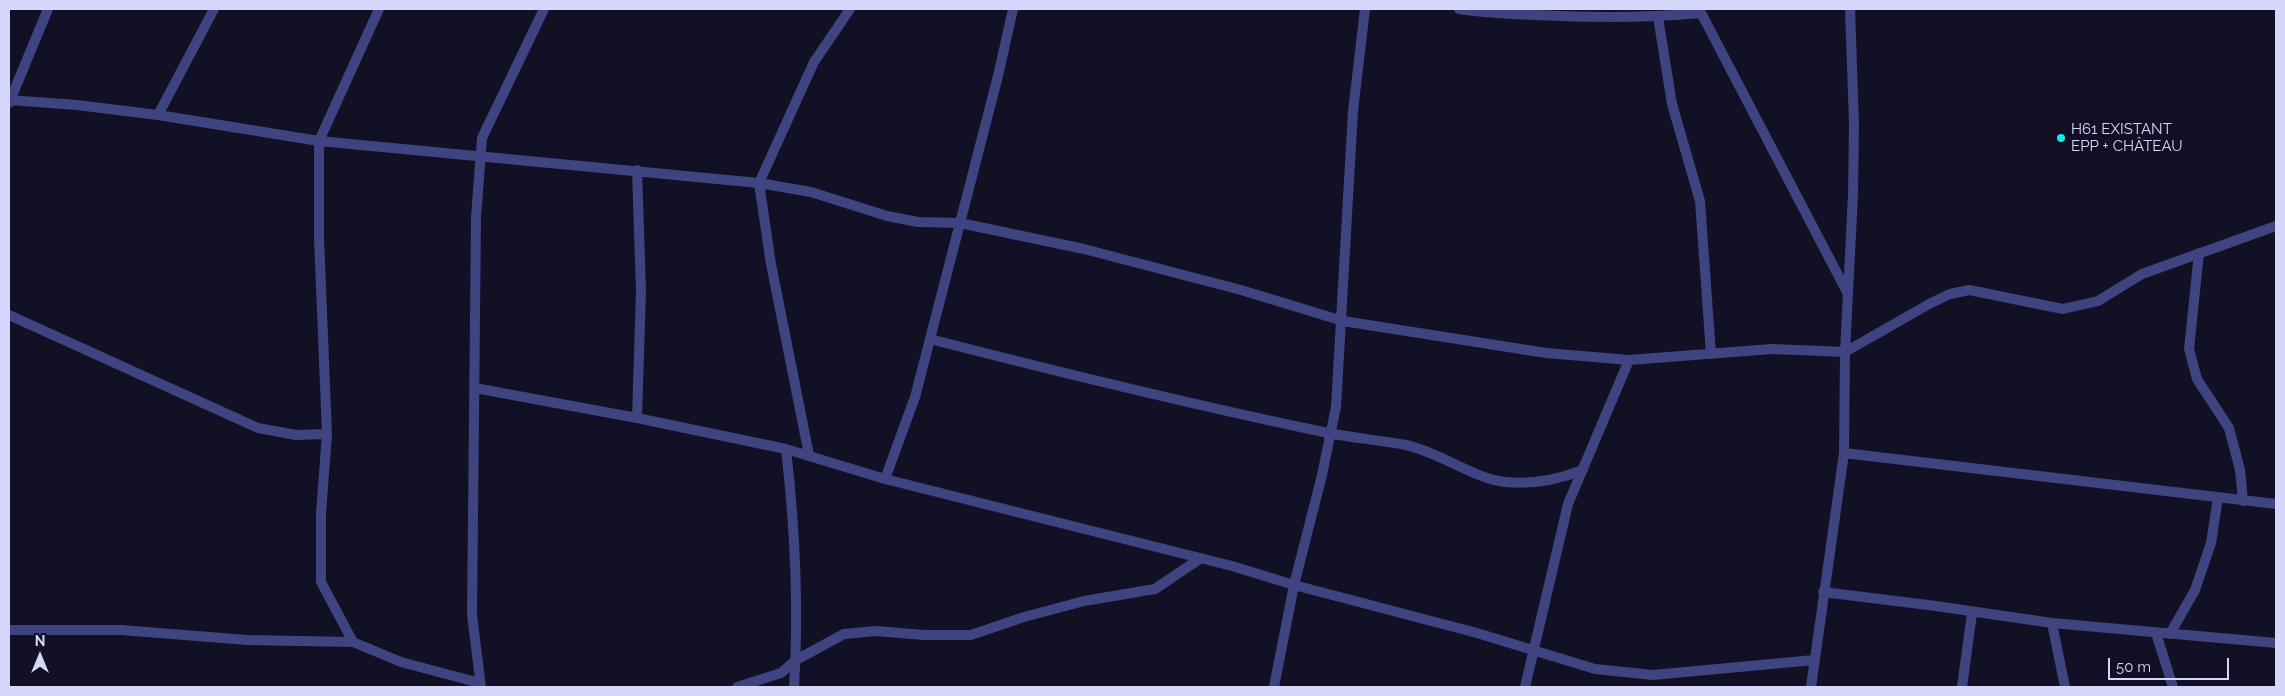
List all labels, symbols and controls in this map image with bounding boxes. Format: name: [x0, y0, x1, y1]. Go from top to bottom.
place label: H61 EXISTANT EPP + CHÂTEAU: [2071, 120, 2182, 155]
marker: H61 EXISTANT EPP + CHÂTEAU: [2055, 132, 2067, 144]
north arrow: [15, 631, 65, 681]
text: N: [35, 633, 45, 649]
scale bar: [2110, 648, 2231, 680]
text: 50 m: [2116, 658, 2151, 676]

